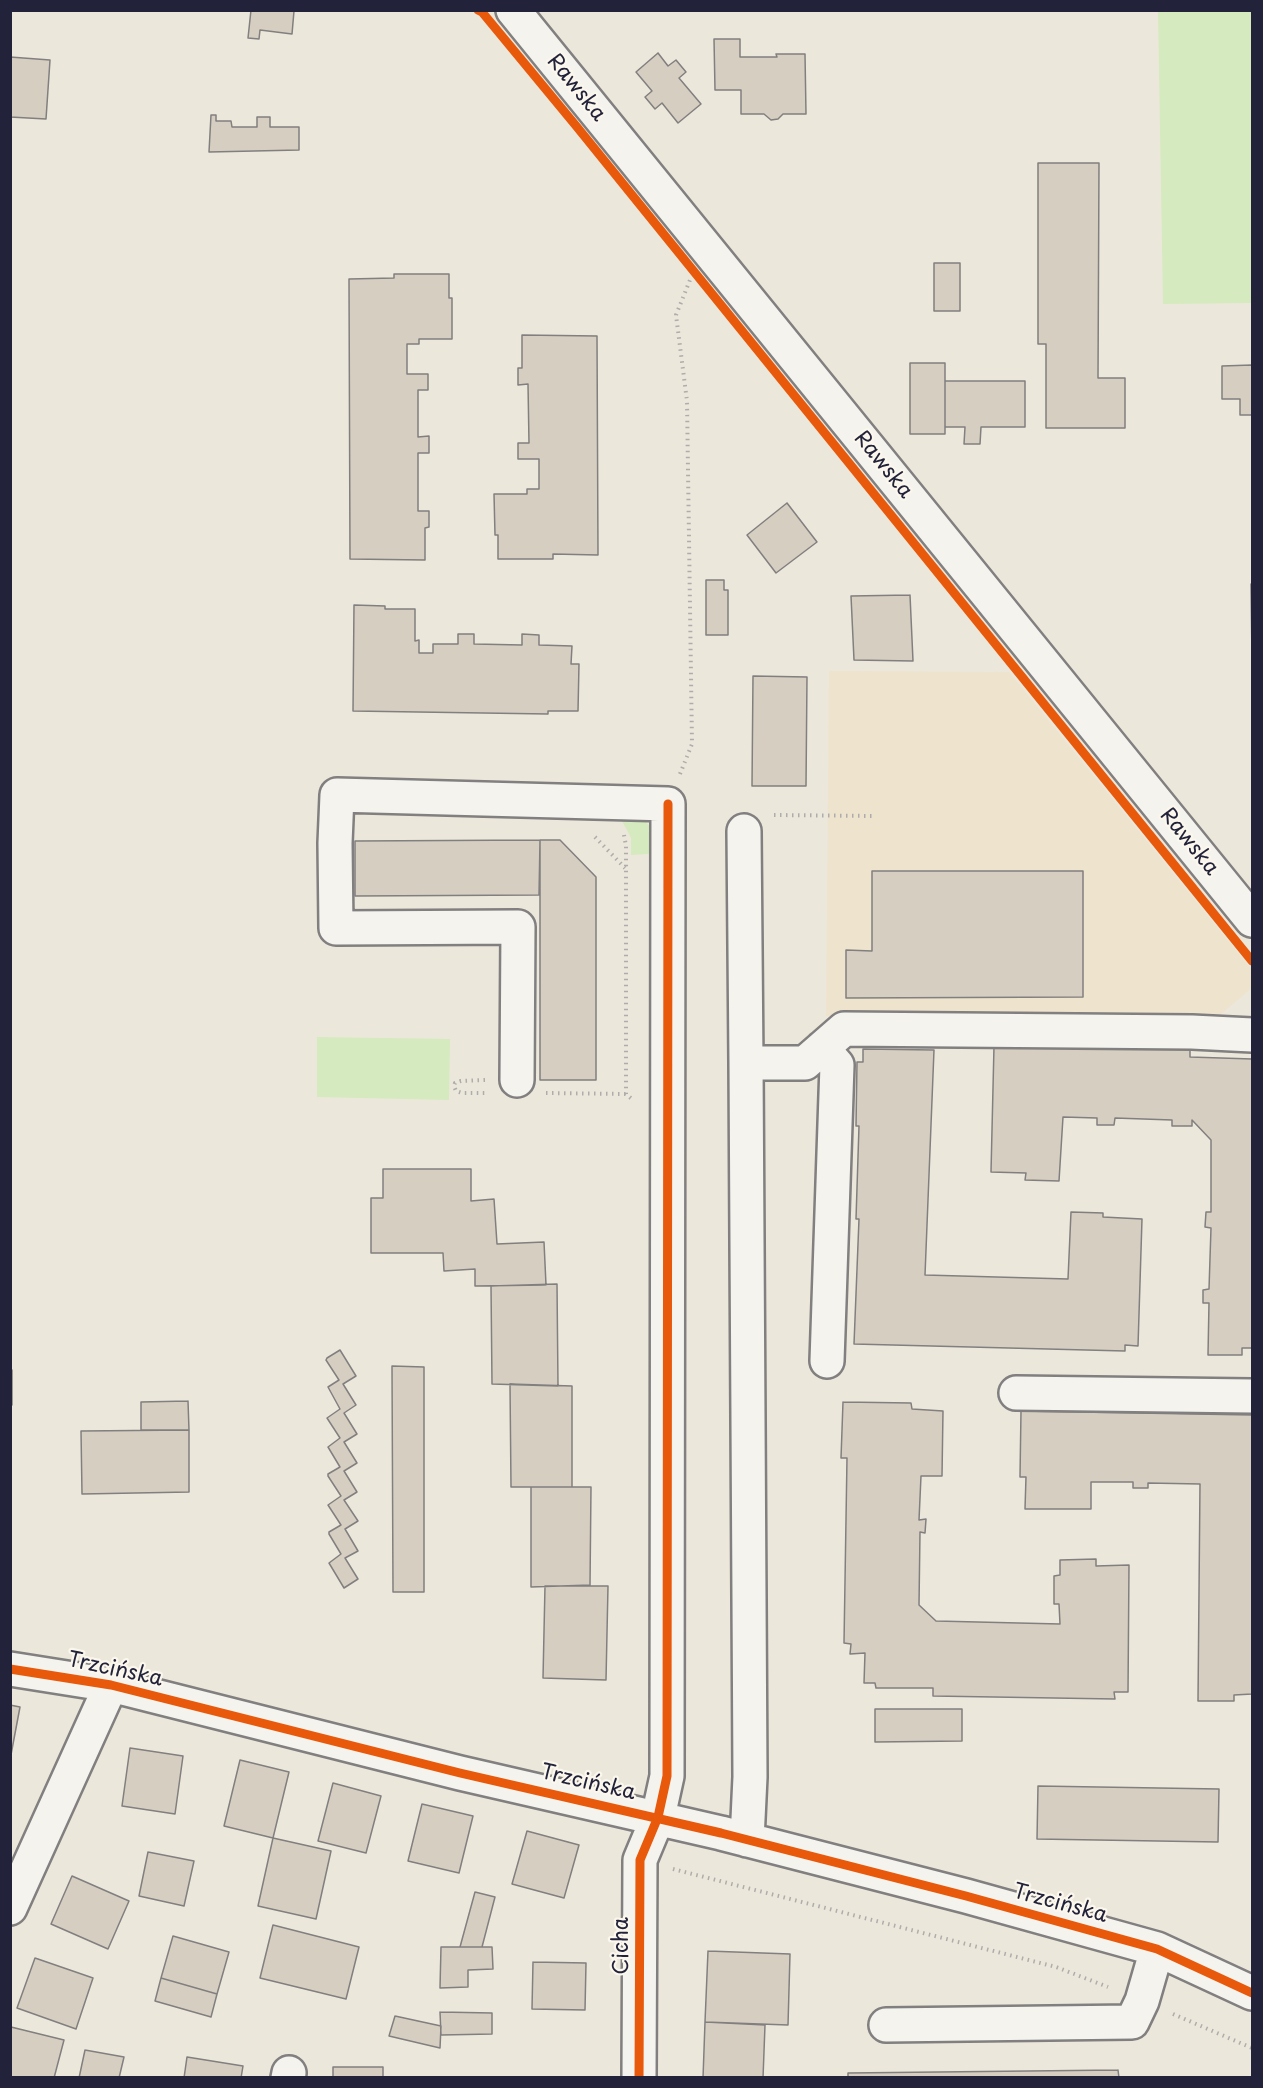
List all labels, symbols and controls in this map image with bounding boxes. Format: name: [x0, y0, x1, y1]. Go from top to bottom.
street label: Rawska: [541, 49, 611, 127]
street label: Rawska: [848, 426, 918, 504]
street label: Rawska: [1154, 803, 1224, 881]
street label: Trzcińska: [65, 1648, 165, 1692]
street label: Trzcińska: [538, 1760, 638, 1806]
street label: Trzcińska: [1010, 1879, 1110, 1929]
street label: Cicha: [609, 1917, 635, 1975]

